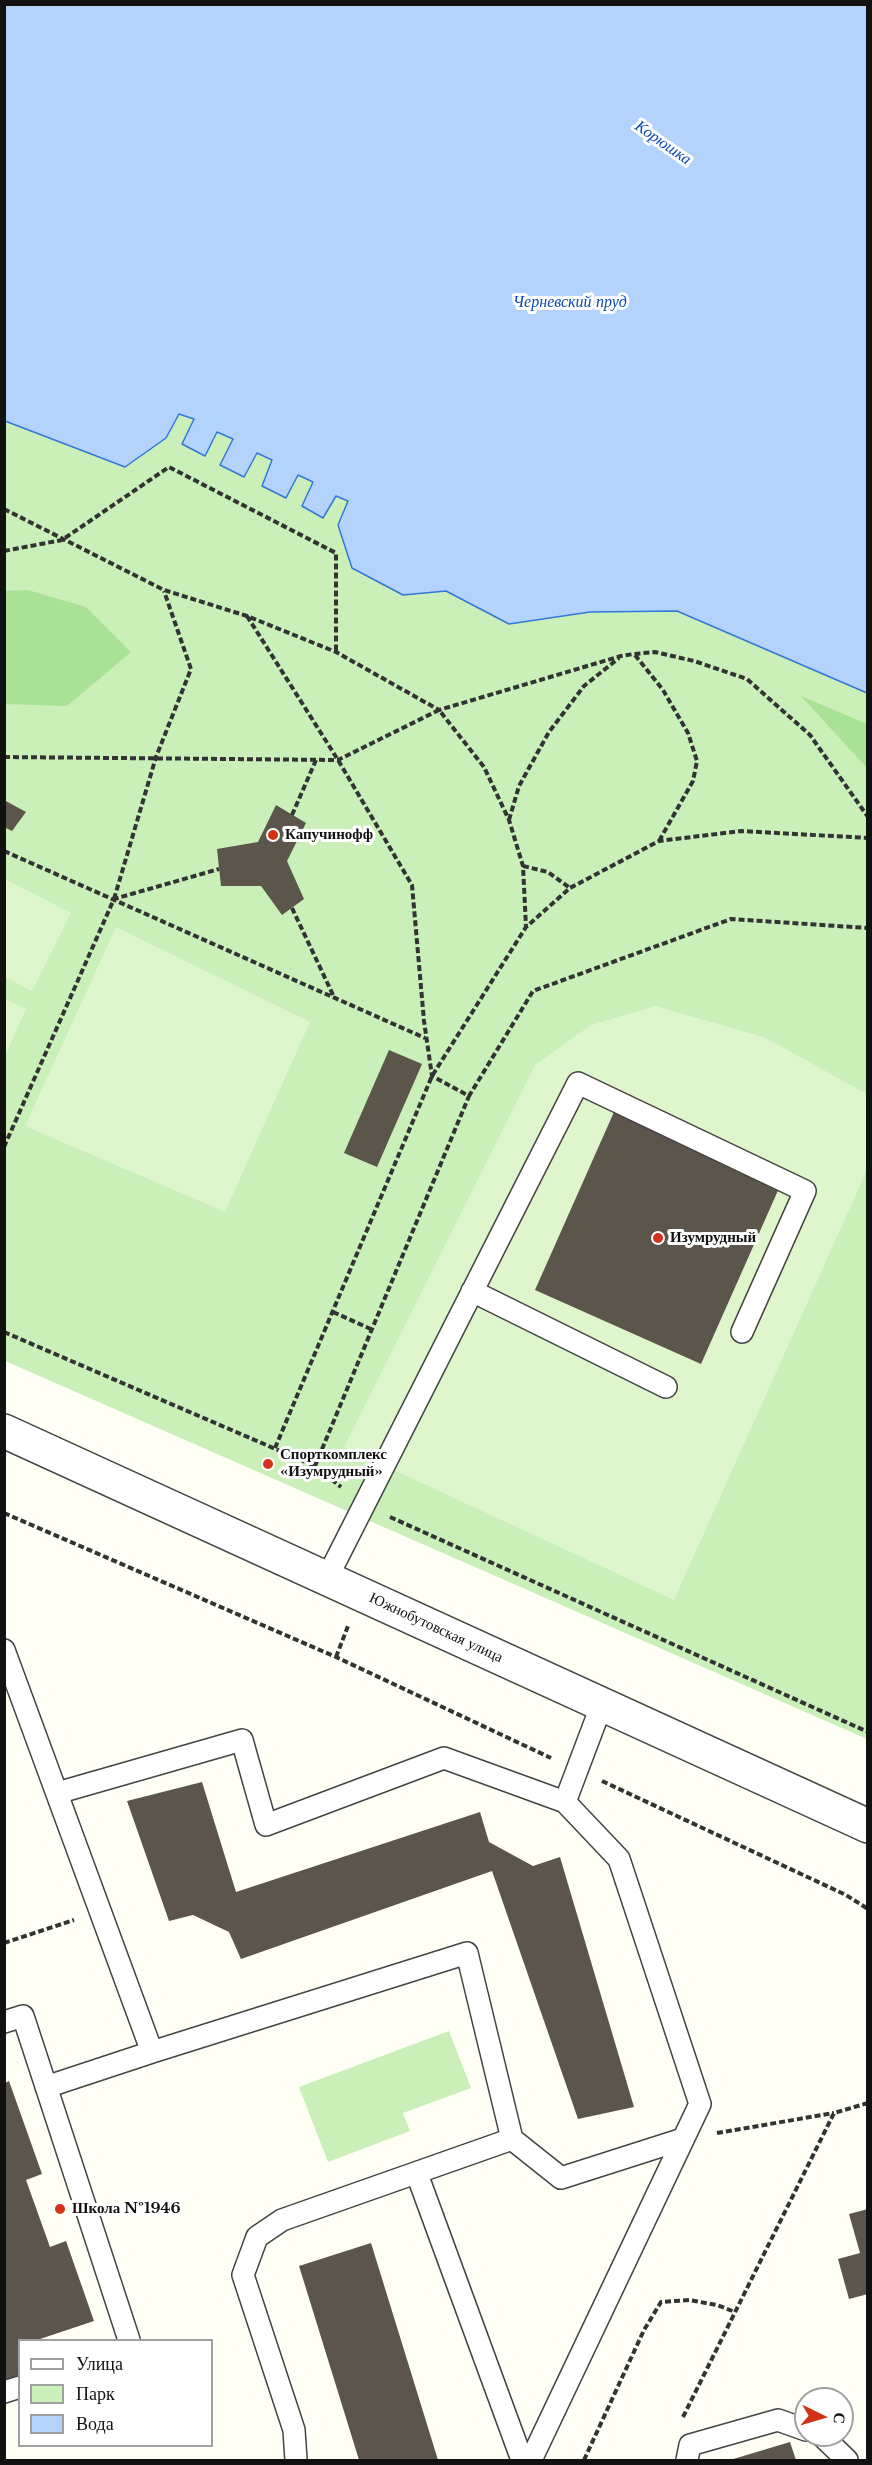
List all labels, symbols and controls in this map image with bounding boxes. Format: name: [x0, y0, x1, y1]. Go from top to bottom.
water label: Корюшка: [631, 117, 695, 169]
water label: Черневский пруд: [513, 292, 627, 312]
place label: Капучинофф: [285, 826, 373, 844]
marker: Капучинофф: [266, 828, 280, 842]
place label: Изумрудный: [670, 1229, 756, 1247]
marker: Изумрудный: [651, 1231, 665, 1245]
place label: Спорткомплекс «Изумрудный»: [280, 1446, 387, 1481]
marker: Спорткомплекс «Изумрудный»: [261, 1457, 275, 1471]
street label: Южнобутовская улица: [366, 1589, 506, 1667]
place label: Школа №1946: [72, 2200, 181, 2218]
marker: Школа №1946: [53, 2202, 67, 2216]
legend: [18, 2339, 213, 2447]
text: Улица: [76, 2353, 123, 2375]
text: Парк: [76, 2383, 115, 2405]
north arrow: [794, 2387, 854, 2447]
text: С: [829, 2412, 850, 2425]
text: Вода: [76, 2413, 114, 2435]

